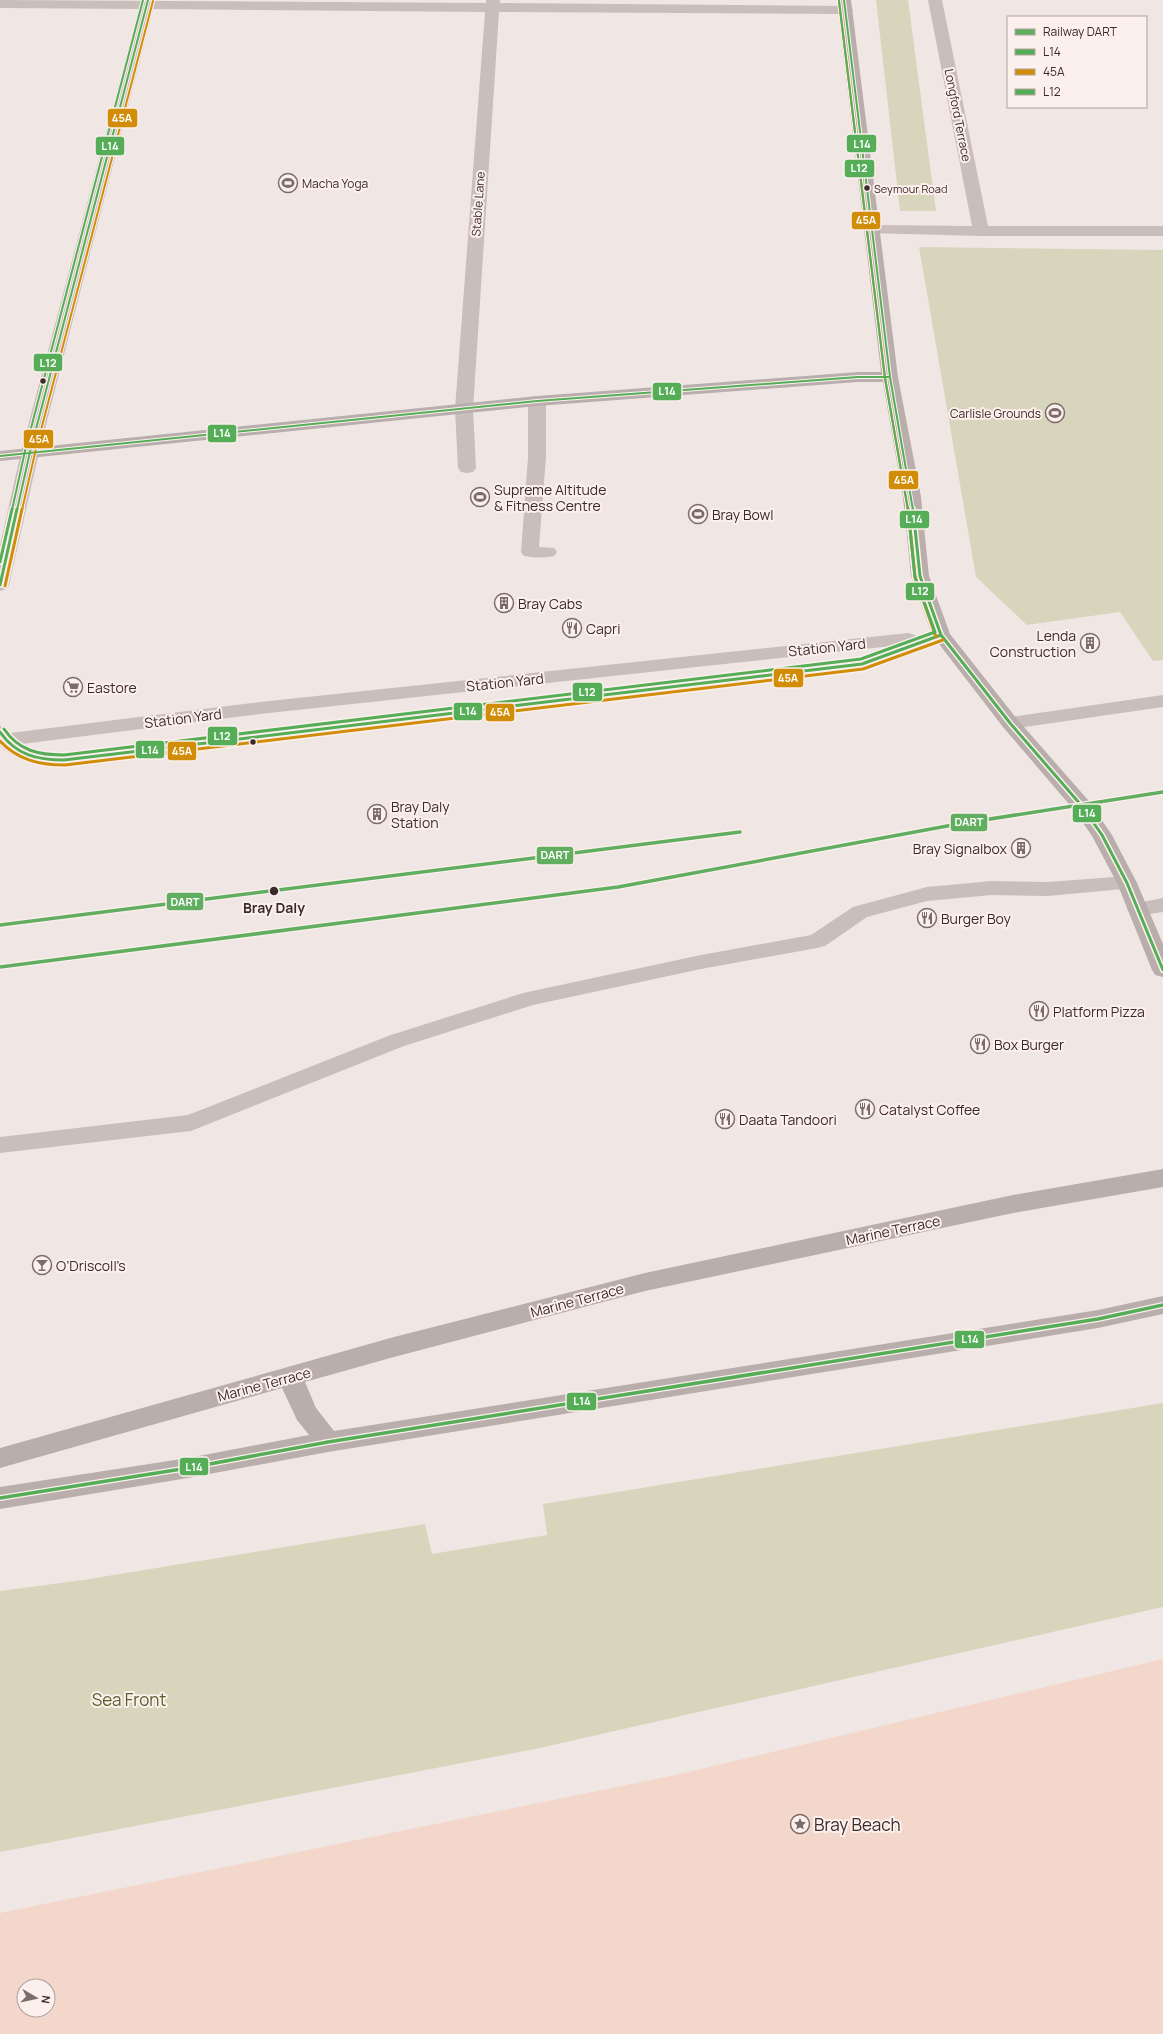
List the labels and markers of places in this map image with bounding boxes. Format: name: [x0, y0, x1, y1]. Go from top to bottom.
sports icon: Macha Yoga: [277, 172, 299, 194]
place label: Macha Yoga: [302, 175, 368, 192]
place label: Seymour Road: [874, 181, 947, 196]
marker: Seymour Road: [862, 183, 872, 193]
unlabelled marker: [38, 376, 48, 386]
sports icon: Carlisle Grounds: [1044, 402, 1066, 424]
place label: Carlisle Grounds: [950, 405, 1041, 422]
place label: Supreme Altitude & Fitness Centre: [494, 480, 606, 515]
sports icon: Supreme Altitude & Fitness Centre: [469, 486, 491, 508]
sports icon: Bray Bowl: [687, 503, 709, 525]
place label: Bray Bowl: [712, 505, 774, 524]
building icon: Bray Cabs: [493, 592, 515, 614]
place label: Bray Cabs: [518, 594, 582, 613]
restaurant icon: Capri: [561, 617, 583, 639]
place label: Capri: [586, 619, 620, 638]
place label: Lenda Construction: [990, 626, 1076, 661]
building icon: Lenda Construction: [1079, 632, 1101, 654]
supermarket icon: Eastore: [62, 676, 84, 698]
place label: Eastore: [87, 678, 137, 697]
unlabelled marker: [248, 737, 258, 747]
place label: Bray Daly Station: [391, 797, 450, 832]
building icon: Bray Daly Station: [366, 803, 388, 825]
building icon: Bray Signalbox: [1010, 837, 1032, 859]
place label: Bray Signalbox: [913, 839, 1008, 858]
marker: Bray Daly: [268, 885, 280, 897]
place label: Bray Daly: [243, 898, 305, 917]
restaurant icon: Burger Boy: [916, 907, 938, 929]
place label: Burger Boy: [941, 909, 1012, 928]
restaurant icon: Platform Pizza: [1028, 1000, 1050, 1022]
place label: Platform Pizza: [1053, 1002, 1145, 1021]
restaurant icon: Box Burger: [969, 1033, 991, 1055]
place label: Box Burger: [994, 1035, 1064, 1054]
restaurant icon: Catalyst Coffee: [854, 1098, 876, 1120]
place label: Catalyst Coffee: [879, 1100, 980, 1119]
restaurant icon: Daata Tandoori: [714, 1108, 736, 1130]
place label: Daata Tandoori: [739, 1110, 837, 1129]
bar icon: O’Driscoll’s: [31, 1254, 53, 1276]
place label: O’Driscoll’s: [56, 1256, 126, 1275]
place icon: Bray Beach: [789, 1813, 811, 1835]
place label: Bray Beach: [814, 1813, 901, 1836]

